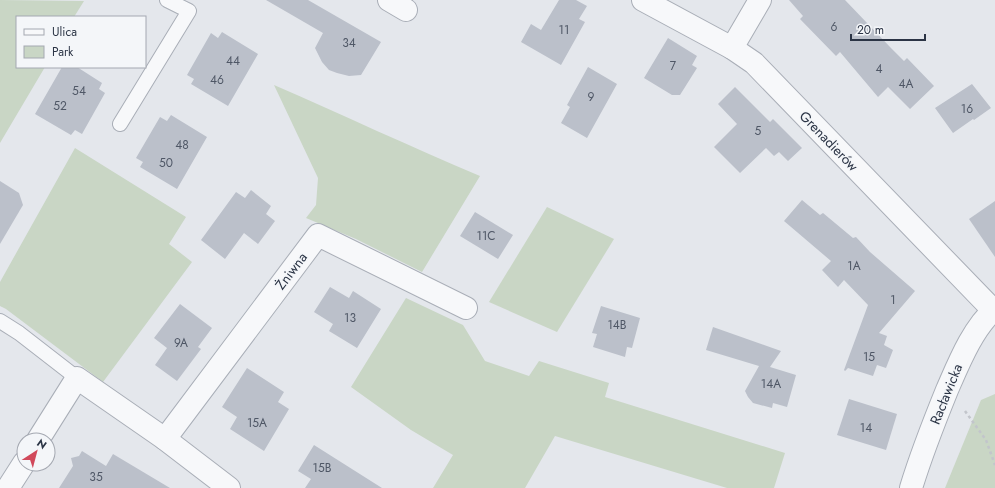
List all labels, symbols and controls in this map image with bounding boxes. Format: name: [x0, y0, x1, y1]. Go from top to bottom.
legend: [16, 16, 146, 68]
scale bar: [851, 16, 925, 42]
house number: 6: [831, 18, 838, 36]
house number: 11: [559, 21, 569, 39]
text: 20 m: [857, 21, 884, 39]
text: Ulica: [52, 23, 77, 41]
house number: 34: [342, 34, 356, 52]
text: Park: [52, 43, 74, 61]
house number: 44: [226, 52, 240, 70]
house number: 7: [670, 57, 677, 75]
house number: 4: [876, 60, 883, 78]
house number: 46: [210, 71, 224, 89]
house number: 4A: [899, 75, 914, 93]
house number: 54: [72, 82, 86, 100]
house number: 9: [588, 88, 595, 106]
house number: 52: [53, 97, 67, 115]
house number: 16: [961, 100, 973, 118]
street label: Grenadierów: [795, 106, 863, 176]
house number: 5: [755, 122, 762, 140]
house number: 48: [175, 136, 189, 154]
house number: 50: [159, 154, 173, 172]
house number: 11C: [476, 227, 496, 245]
street label: Żniwna: [270, 248, 312, 294]
house number: 1A: [847, 257, 861, 275]
house number: 1: [890, 291, 896, 309]
house number: 13: [344, 309, 356, 327]
house number: 14B: [607, 316, 627, 334]
house number: 9A: [174, 334, 188, 352]
house number: 15: [863, 348, 875, 366]
street label: Racławicka: [925, 361, 967, 427]
house number: 14A: [761, 375, 781, 393]
house number: 15A: [247, 414, 267, 432]
house number: 14: [860, 419, 872, 437]
north arrow: [16, 432, 56, 472]
text: N: [34, 435, 50, 453]
house number: 15B: [313, 459, 332, 477]
house number: 35: [89, 468, 103, 486]

